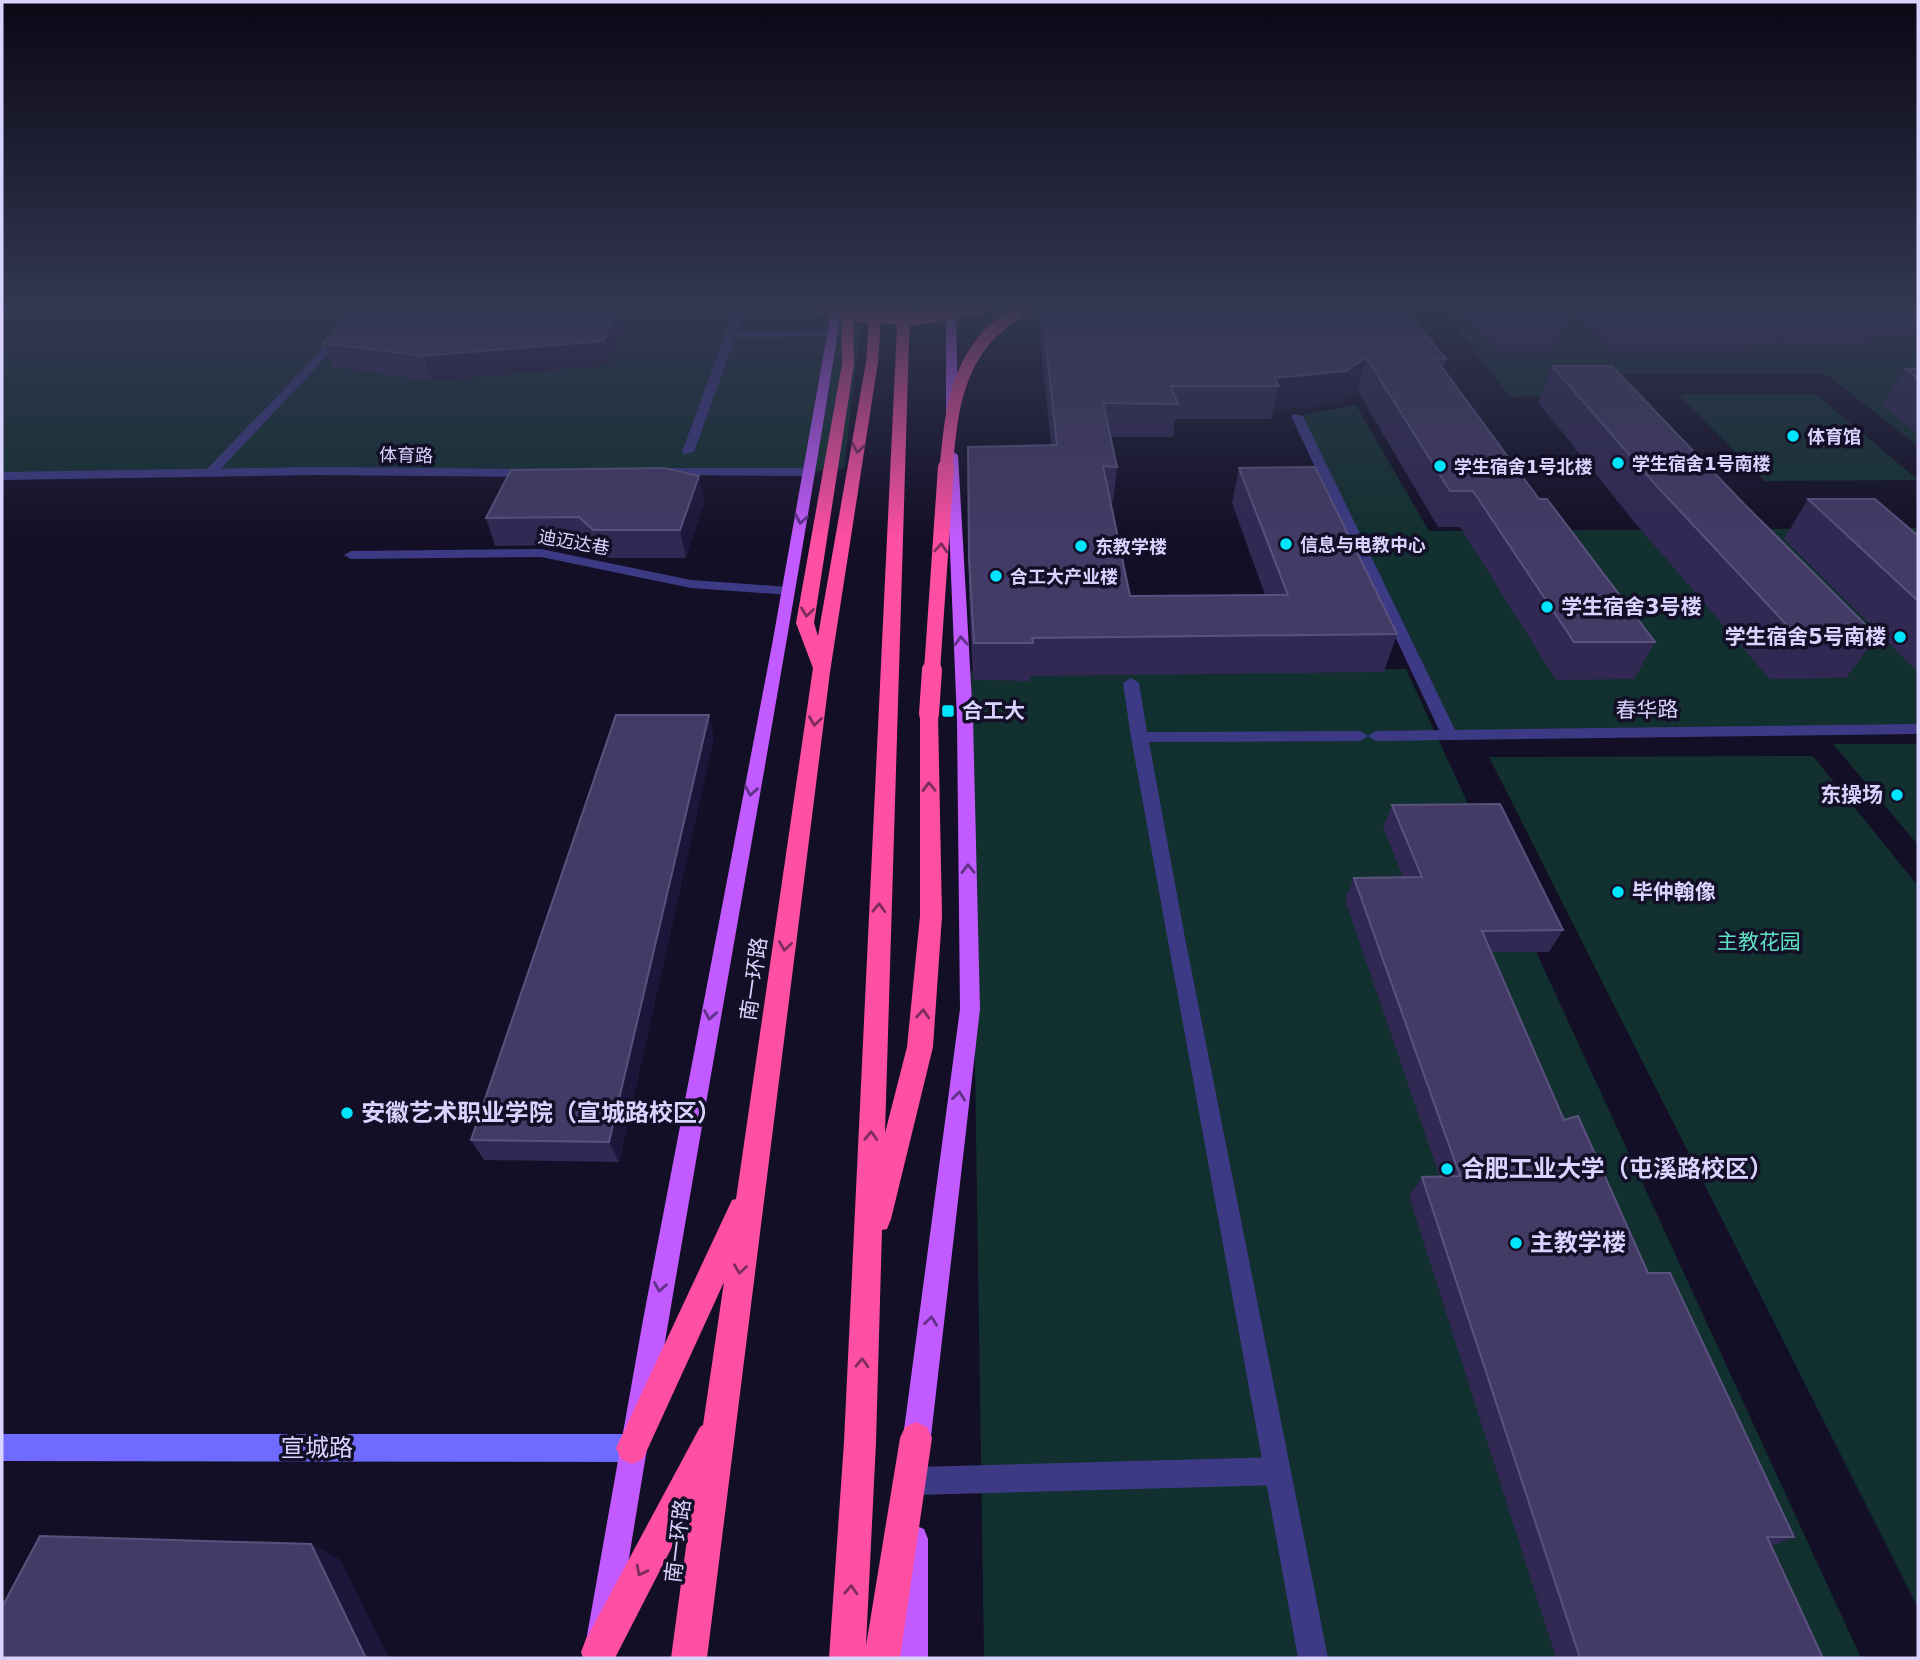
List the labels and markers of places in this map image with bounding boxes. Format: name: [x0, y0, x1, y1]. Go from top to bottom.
place label: 体育馆: [1807, 426, 1861, 447]
marker: 体育馆: [1785, 428, 1801, 444]
place label: 学生宿舍1号南楼: [1632, 453, 1771, 474]
marker: 学生宿舍1号南楼: [1610, 455, 1626, 471]
place label: 学生宿舍1号北楼: [1454, 456, 1593, 477]
marker: 学生宿舍1号北楼: [1432, 458, 1448, 474]
place label: 信息与电教中心: [1300, 534, 1426, 555]
place label: 东教学楼: [1095, 536, 1167, 557]
marker: 信息与电教中心: [1278, 536, 1294, 552]
marker: 东教学楼: [1073, 538, 1089, 554]
place label: 合工大产业楼: [1010, 566, 1118, 587]
marker: 合工大产业楼: [988, 568, 1004, 584]
place label: 学生宿舍3号楼: [1561, 595, 1702, 619]
marker: 学生宿舍3号楼: [1539, 599, 1555, 615]
place label: 学生宿舍5号南楼: [1724, 625, 1886, 649]
marker: 学生宿舍5号南楼: [1892, 629, 1908, 645]
place label: 合工大: [962, 699, 1025, 723]
marker: 合工大: [940, 703, 956, 719]
place label: 东操场: [1820, 783, 1883, 807]
marker: 东操场: [1889, 787, 1905, 803]
place label: 毕仲翰像: [1632, 880, 1716, 904]
marker: 毕仲翰像: [1610, 884, 1626, 900]
place label: 安徽艺术职业学院（宣城路校区）: [361, 1099, 721, 1127]
marker: 安徽艺术职业学院（宣城路校区）: [339, 1105, 355, 1121]
place label: 合肥工业大学（屯溪路校区）: [1461, 1155, 1773, 1183]
marker: 合肥工业大学（屯溪路校区）: [1439, 1161, 1455, 1177]
place label: 主教学楼: [1530, 1229, 1626, 1257]
marker: 主教学楼: [1508, 1235, 1524, 1251]

